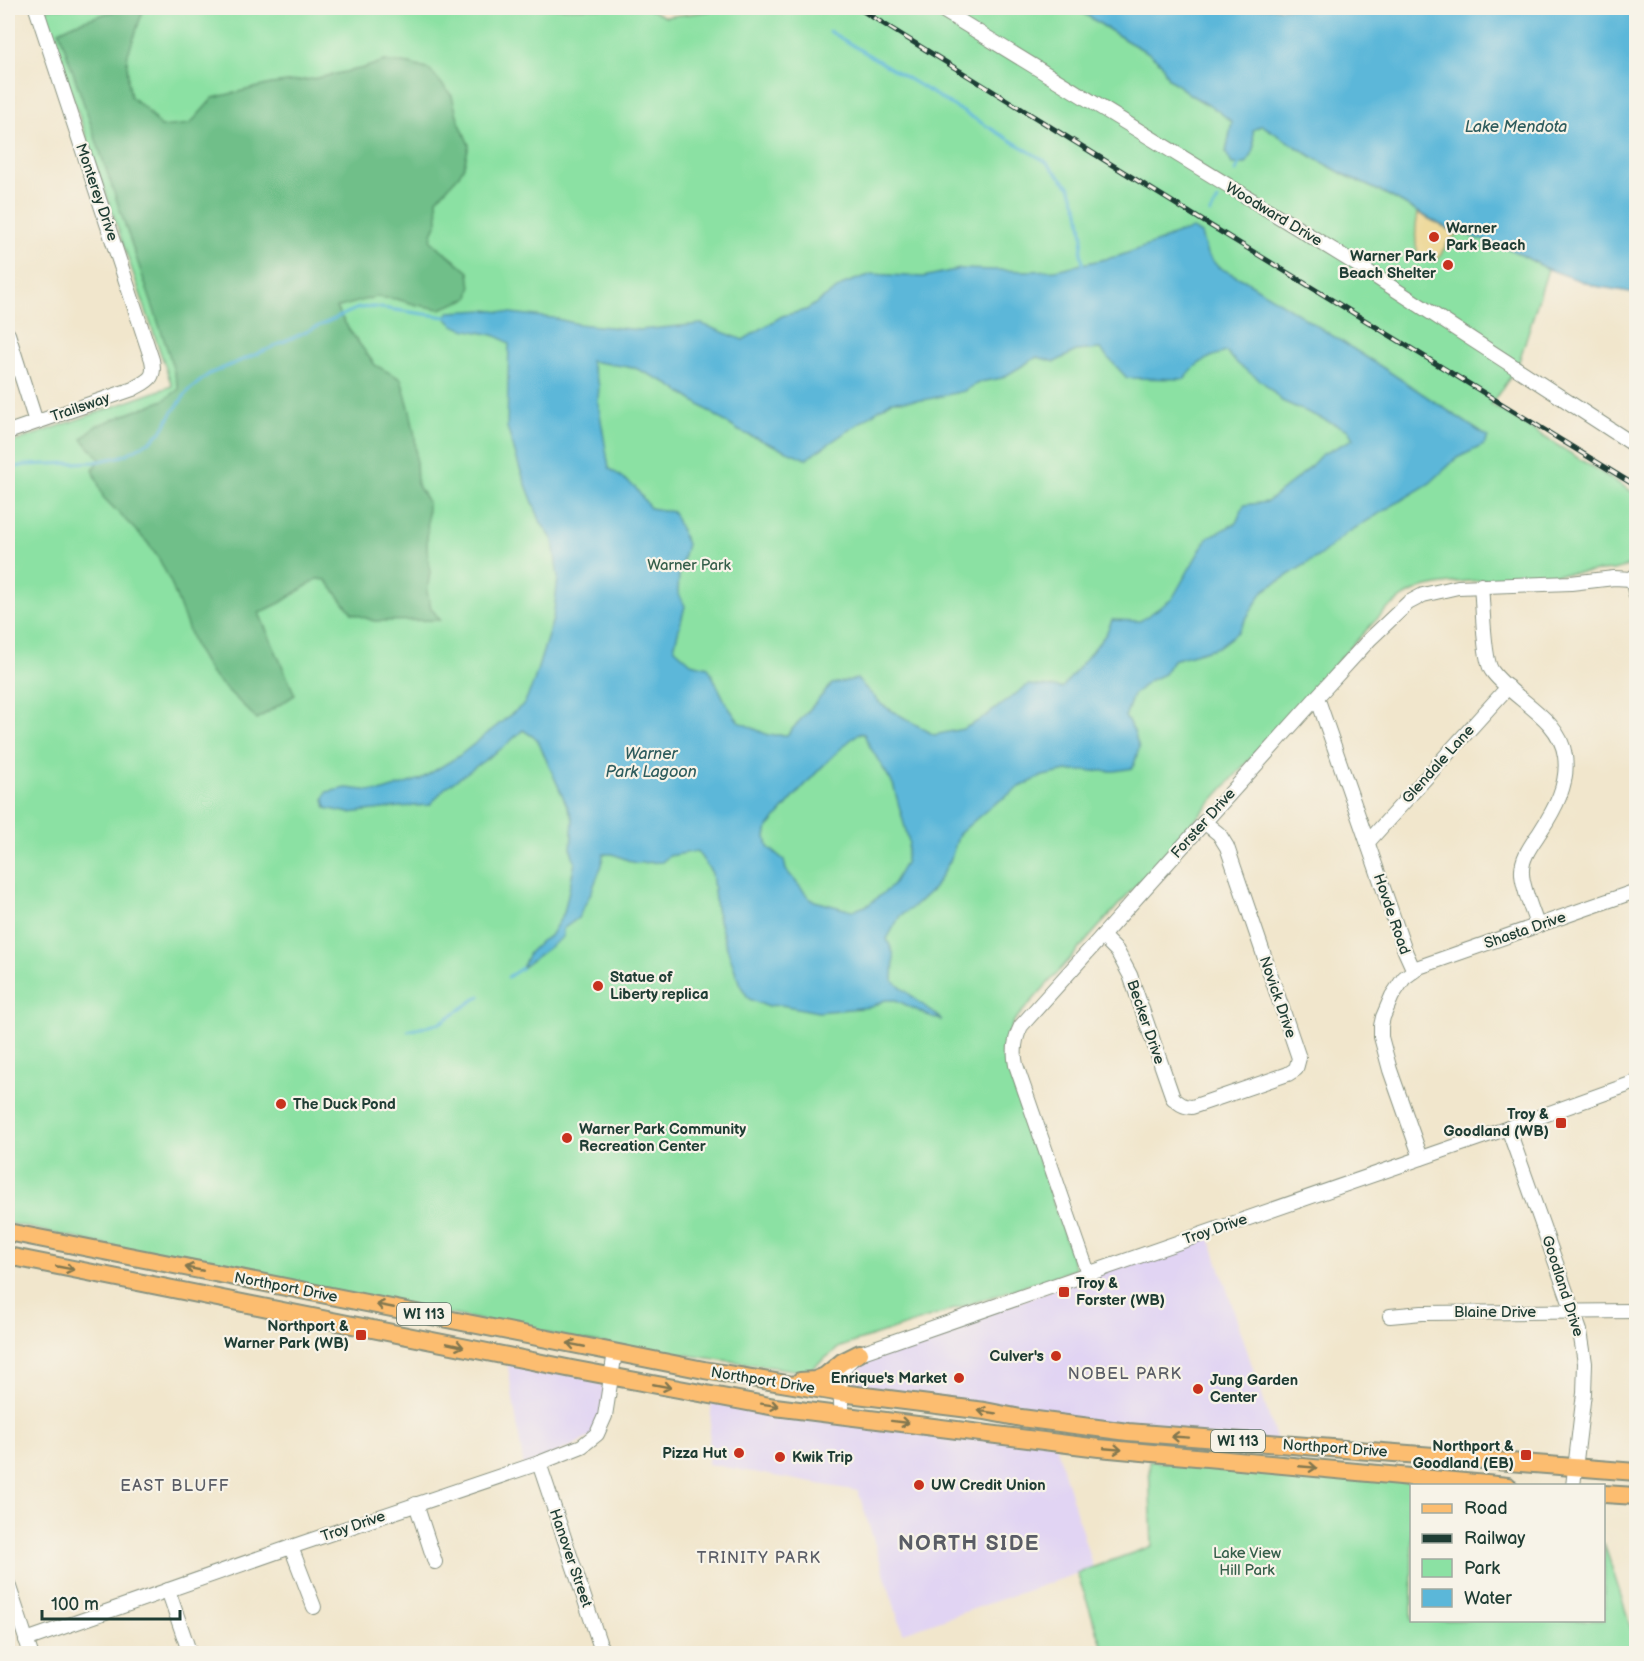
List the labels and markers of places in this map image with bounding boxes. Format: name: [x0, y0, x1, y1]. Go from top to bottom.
place label: Warner Park Beach: [1446, 219, 1525, 255]
marker: Warner Park Beach: [1427, 230, 1441, 244]
place label: Warner Park Beach Shelter: [1339, 247, 1437, 283]
marker: Warner Park Beach Shelter: [1441, 258, 1455, 272]
place label: Statue of Liberty replica: [610, 968, 709, 1004]
marker: Statue of Liberty replica: [591, 979, 605, 993]
place label: The Duck Pond: [293, 1095, 396, 1114]
marker: The Duck Pond: [274, 1097, 288, 1111]
place label: Troy & Goodland (WB): [1444, 1105, 1549, 1141]
marker: Troy & Goodland (WB): [1554, 1116, 1568, 1130]
place label: Warner Park Community Recreation Center: [579, 1120, 746, 1156]
marker: Warner Park Community Recreation Center: [560, 1131, 574, 1145]
place label: Troy & Forster (WB): [1076, 1274, 1165, 1310]
marker: Troy & Forster (WB): [1057, 1285, 1071, 1299]
place label: Northport & Warner Park (WB): [224, 1317, 349, 1353]
marker: Northport & Warner Park (WB): [354, 1328, 368, 1342]
place label: Culver's: [990, 1347, 1044, 1366]
marker: Culver's: [1049, 1349, 1063, 1363]
place label: Enrique's Market: [831, 1369, 947, 1388]
marker: Enrique's Market: [952, 1371, 966, 1385]
place label: Jung Garden Center: [1210, 1371, 1298, 1407]
marker: Jung Garden Center: [1191, 1382, 1205, 1396]
place label: Northport & Goodland (EB): [1413, 1437, 1514, 1473]
place label: Pizza Hut: [662, 1444, 727, 1463]
marker: Pizza Hut: [732, 1446, 746, 1460]
place label: Kwik Trip: [792, 1448, 853, 1467]
marker: Northport & Goodland (EB): [1519, 1448, 1533, 1462]
marker: Kwik Trip: [773, 1450, 787, 1464]
place label: UW Credit Union: [931, 1476, 1046, 1495]
marker: UW Credit Union: [912, 1478, 926, 1492]

